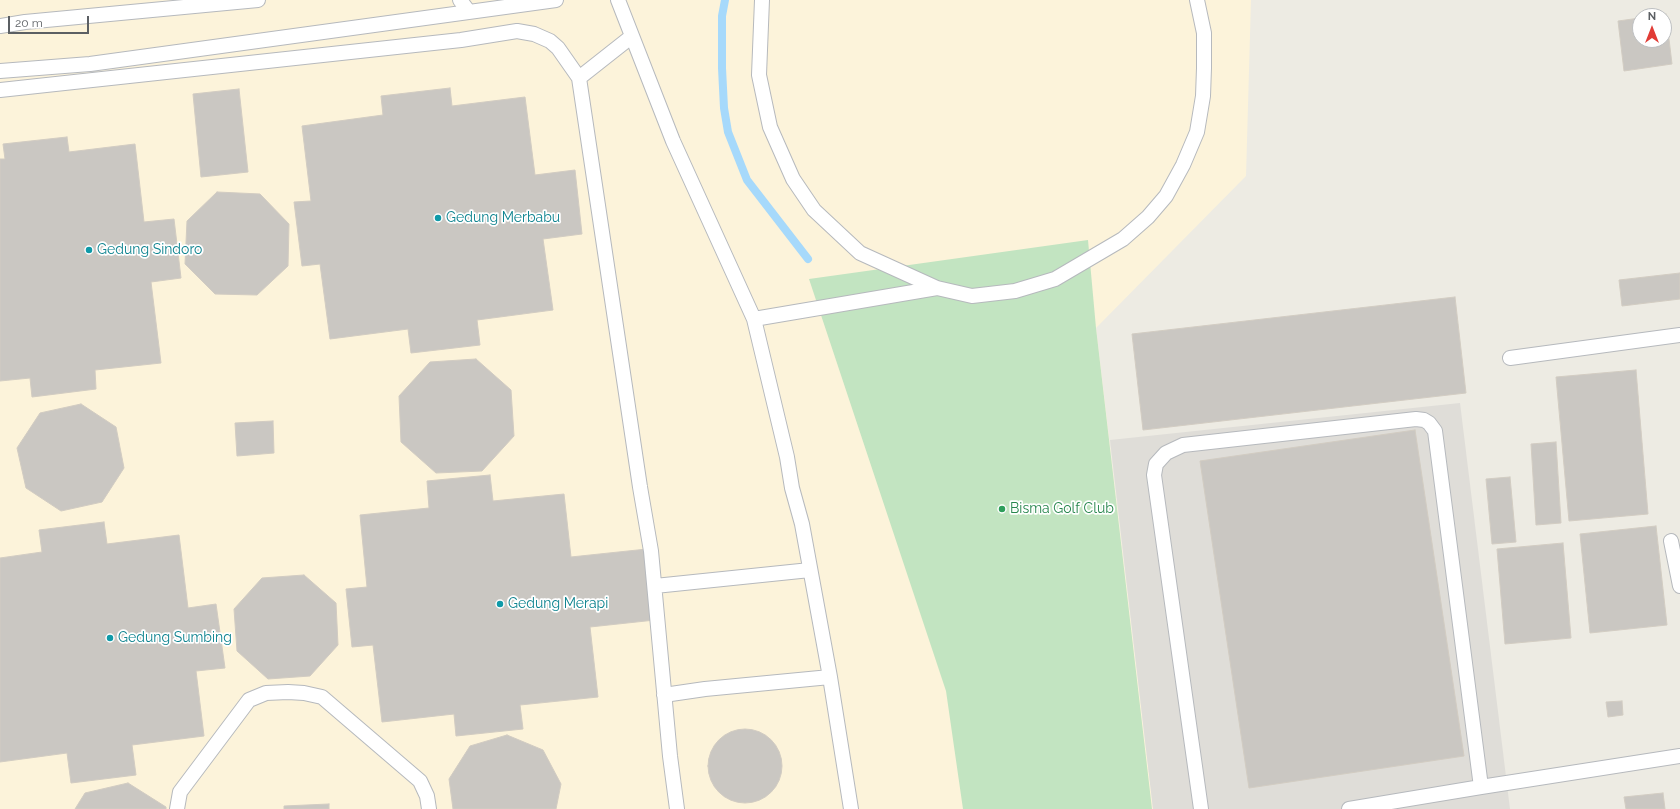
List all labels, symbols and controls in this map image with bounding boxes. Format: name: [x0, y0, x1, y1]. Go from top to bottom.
scale bar: [10, 8, 91, 34]
north arrow: [1632, 8, 1672, 48]
text: N: [1648, 10, 1656, 23]
text: 20 m: [15, 16, 43, 30]
place label: Gedung Merbabu: [446, 210, 560, 226]
marker: Gedung Merbabu: [433, 213, 443, 223]
place label: Gedung Sindoro: [97, 242, 202, 258]
marker: Gedung Sindoro: [84, 245, 94, 255]
place label: Bisma Golf Club: [1010, 501, 1114, 517]
marker: Bisma Golf Club: [997, 504, 1007, 514]
place label: Gedung Merapi: [508, 596, 608, 612]
marker: Gedung Merapi: [495, 599, 505, 609]
place label: Gedung Sumbing: [118, 630, 232, 646]
marker: Gedung Sumbing: [105, 633, 115, 643]

